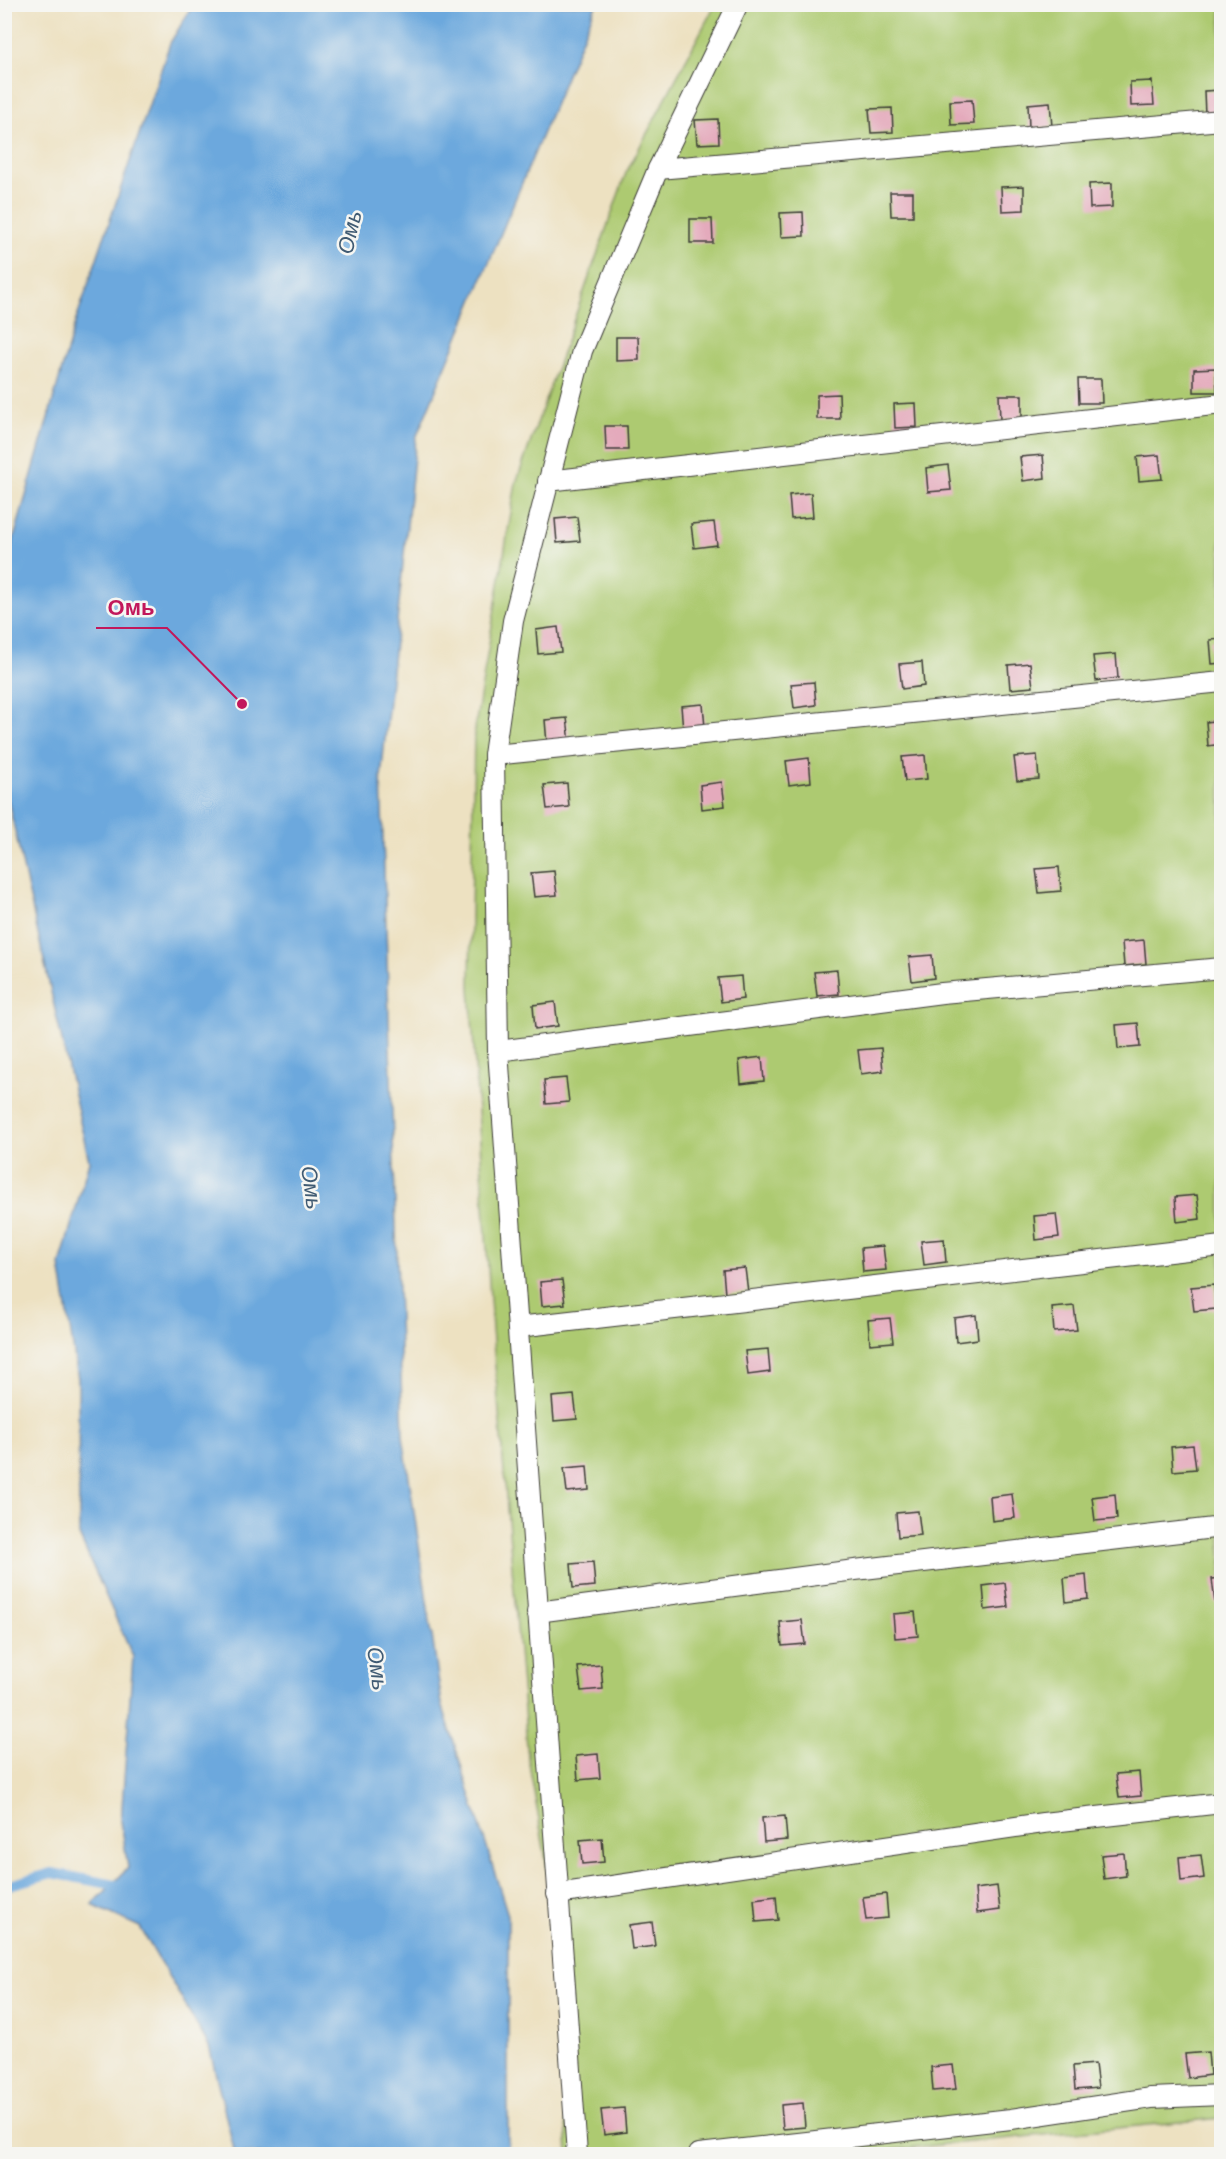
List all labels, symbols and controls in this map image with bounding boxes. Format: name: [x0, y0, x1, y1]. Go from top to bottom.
water label: Омь: [335, 209, 371, 257]
callout: Омь: [96, 588, 167, 628]
text: Омь: [108, 598, 154, 624]
water label: Омь: [292, 1165, 324, 1211]
water label: Омь: [358, 1646, 390, 1692]

